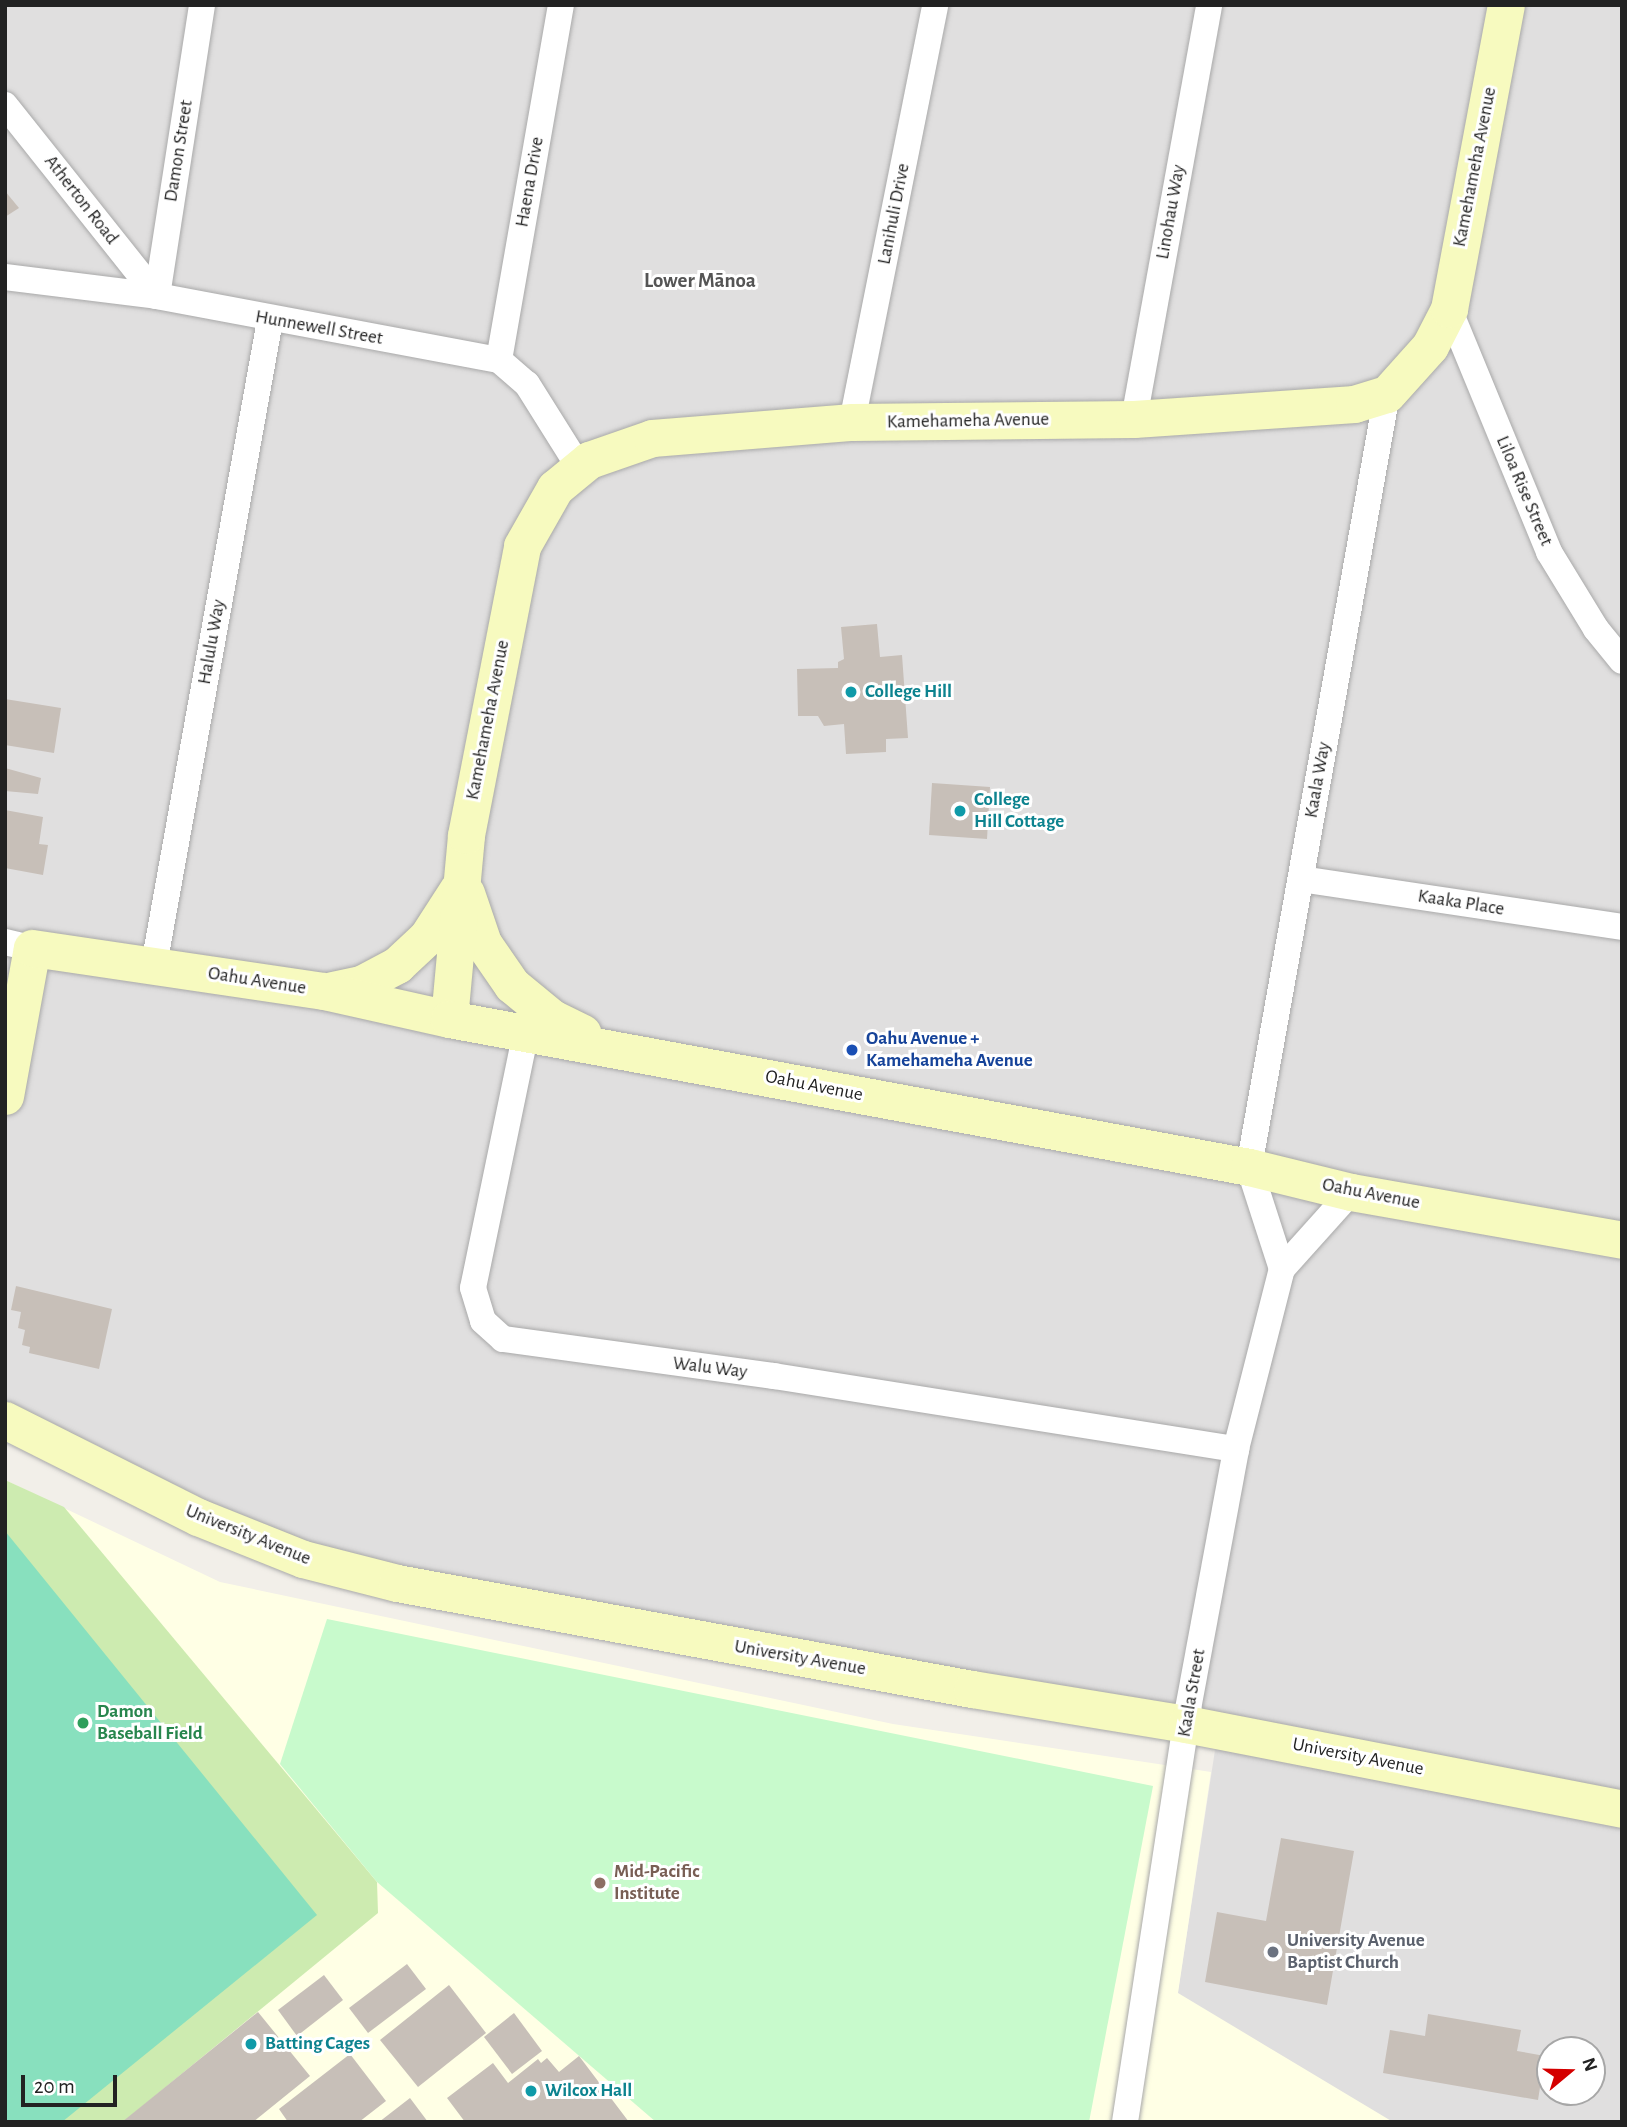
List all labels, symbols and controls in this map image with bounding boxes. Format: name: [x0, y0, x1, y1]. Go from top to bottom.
street label: Kamehameha Avenue: [1448, 85, 1502, 249]
street label: Damon Street: [160, 98, 198, 204]
street label: Haena Drive: [511, 135, 549, 229]
street label: Atherton Road: [39, 151, 123, 249]
street label: Lanihuli Drive: [873, 162, 915, 266]
street label: Linohau Way: [1151, 163, 1191, 261]
district label: Lower Mānoa: [644, 268, 756, 294]
street label: Hunnewell Street: [253, 306, 385, 350]
street label: Kamehameha Avenue: [887, 408, 1049, 434]
street label: Liloa Rise Street: [1491, 433, 1557, 549]
street label: Halulu Way: [193, 598, 231, 686]
street label: Kamehameha Avenue: [461, 638, 515, 802]
place label: College Hill: [865, 681, 952, 703]
marker: College Hill: [843, 684, 859, 700]
street label: Kaala Way: [1300, 740, 1336, 820]
place label: College Hill Cottage: [974, 789, 1064, 833]
marker: College Hill Cottage: [952, 803, 968, 819]
street label: Kaaka Place: [1416, 885, 1506, 921]
street label: Oahu Avenue: [206, 962, 308, 1000]
place label: Oahu Avenue + Kamehameha Avenue: [866, 1028, 1033, 1072]
marker: Oahu Avenue + Kamehameha Avenue: [844, 1042, 860, 1058]
street label: Oahu Avenue: [763, 1065, 865, 1107]
street label: Oahu Avenue: [1320, 1173, 1422, 1215]
street label: Walu Way: [671, 1352, 749, 1384]
street label: University Avenue: [182, 1500, 314, 1570]
street label: University Avenue: [733, 1635, 867, 1681]
street label: Kaala Street: [1173, 1647, 1211, 1739]
place label: Damon Baseball Field: [97, 1701, 203, 1745]
marker: Damon Baseball Field: [75, 1715, 91, 1731]
street label: University Avenue: [1291, 1733, 1425, 1781]
place label: Mid-Pacific Institute: [614, 1861, 699, 1905]
marker: Mid-Pacific Institute: [592, 1875, 608, 1891]
place label: University Avenue Baptist Church: [1287, 1930, 1425, 1974]
marker: University Avenue Baptist Church: [1265, 1944, 1281, 1960]
place label: Batting Cages: [265, 2033, 370, 2055]
marker: Batting Cages: [243, 2036, 259, 2052]
north arrow: [1536, 2036, 1606, 2106]
text: N: [1578, 2055, 1601, 2074]
scale bar: [24, 2060, 121, 2104]
text: 20 m: [34, 2076, 75, 2097]
place label: Wilcox Hall: [545, 2080, 632, 2102]
marker: Wilcox Hall: [523, 2083, 539, 2099]

